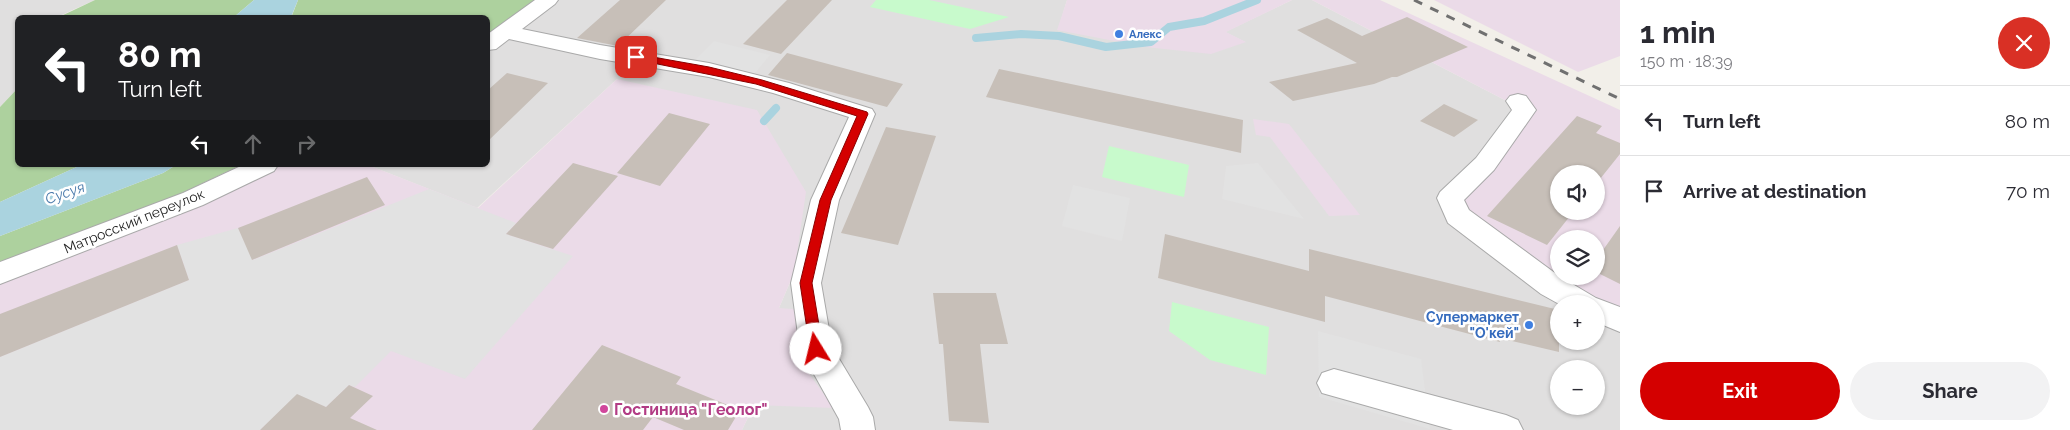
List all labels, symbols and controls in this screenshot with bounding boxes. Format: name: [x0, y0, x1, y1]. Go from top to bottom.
text: 1 min: [1640, 15, 1716, 50]
button: close: [1998, 17, 2050, 69]
marker: Алекс: [1113, 28, 1125, 40]
place label: Алекс: [1129, 28, 1162, 41]
text: 80 m: [118, 34, 202, 75]
icon: left: [35, 35, 100, 100]
pin: [615, 36, 657, 78]
icon: arrive: [622, 43, 650, 71]
text: 150 m · 18:39: [1640, 52, 1733, 71]
text: Turn left: [118, 76, 202, 102]
icon: left: [1640, 107, 1668, 135]
text: Turn left: [1683, 110, 1760, 132]
text: 80 m: [2005, 110, 2050, 132]
icon: left: [186, 130, 214, 158]
icon: ahead: [239, 130, 267, 158]
icon: right: [292, 130, 320, 158]
map controls: [1550, 165, 1605, 415]
button: sound: [1550, 165, 1605, 220]
icon: arrive: [1640, 177, 1668, 205]
water label: Сусуя: [43, 178, 87, 208]
text: Arrive at destination: [1683, 180, 1867, 202]
text: 70 m: [2006, 180, 2050, 202]
street label: Матросский переулок: [61, 185, 207, 257]
button: layers: [1550, 230, 1605, 285]
button: +: [1550, 295, 1605, 350]
place label: Супермаркет "О'кей": [1426, 309, 1519, 341]
marker: Супермаркет "О'кей": [1523, 319, 1535, 331]
position arrow: [789, 322, 841, 374]
button: −: [1550, 360, 1605, 415]
button: Exit: [1640, 362, 1840, 420]
button: Share: [1850, 362, 2050, 420]
place label: Гостиница "Геолог": [614, 400, 768, 419]
marker: Гостиница "Геолог": [598, 403, 610, 415]

